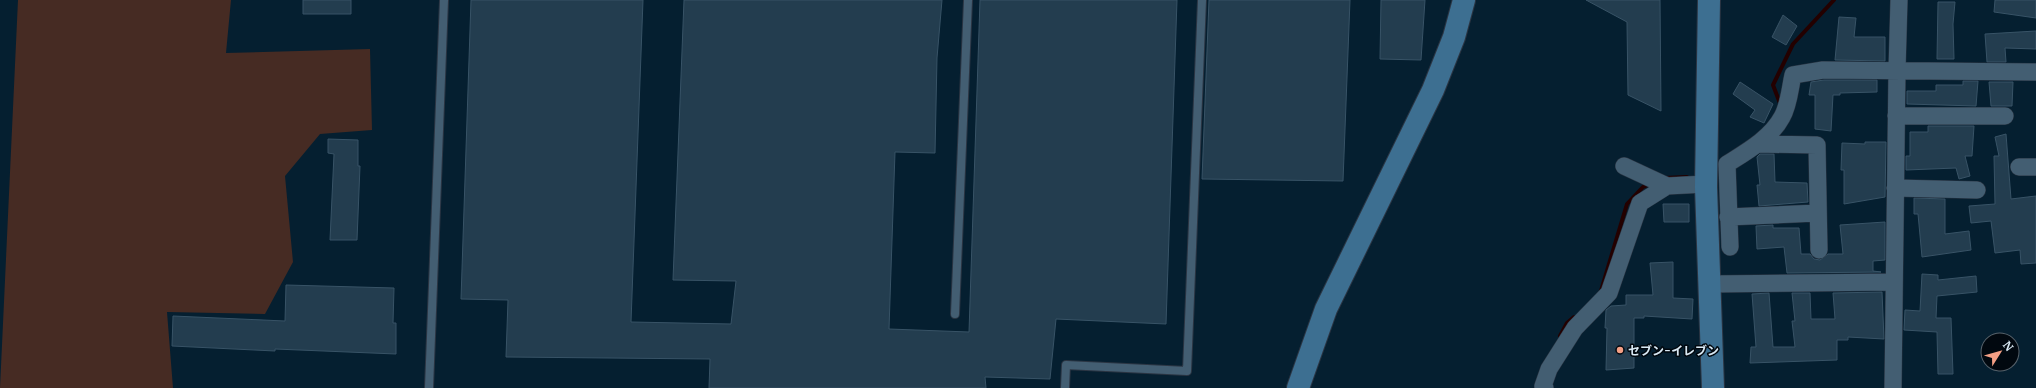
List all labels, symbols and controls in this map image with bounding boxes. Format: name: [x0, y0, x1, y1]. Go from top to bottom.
north arrow: [1980, 332, 2020, 372]
text: N: [2000, 338, 2016, 354]
place label: セブン-イレブン: [1628, 343, 1719, 358]
marker: セブン-イレブン: [1615, 345, 1625, 355]

